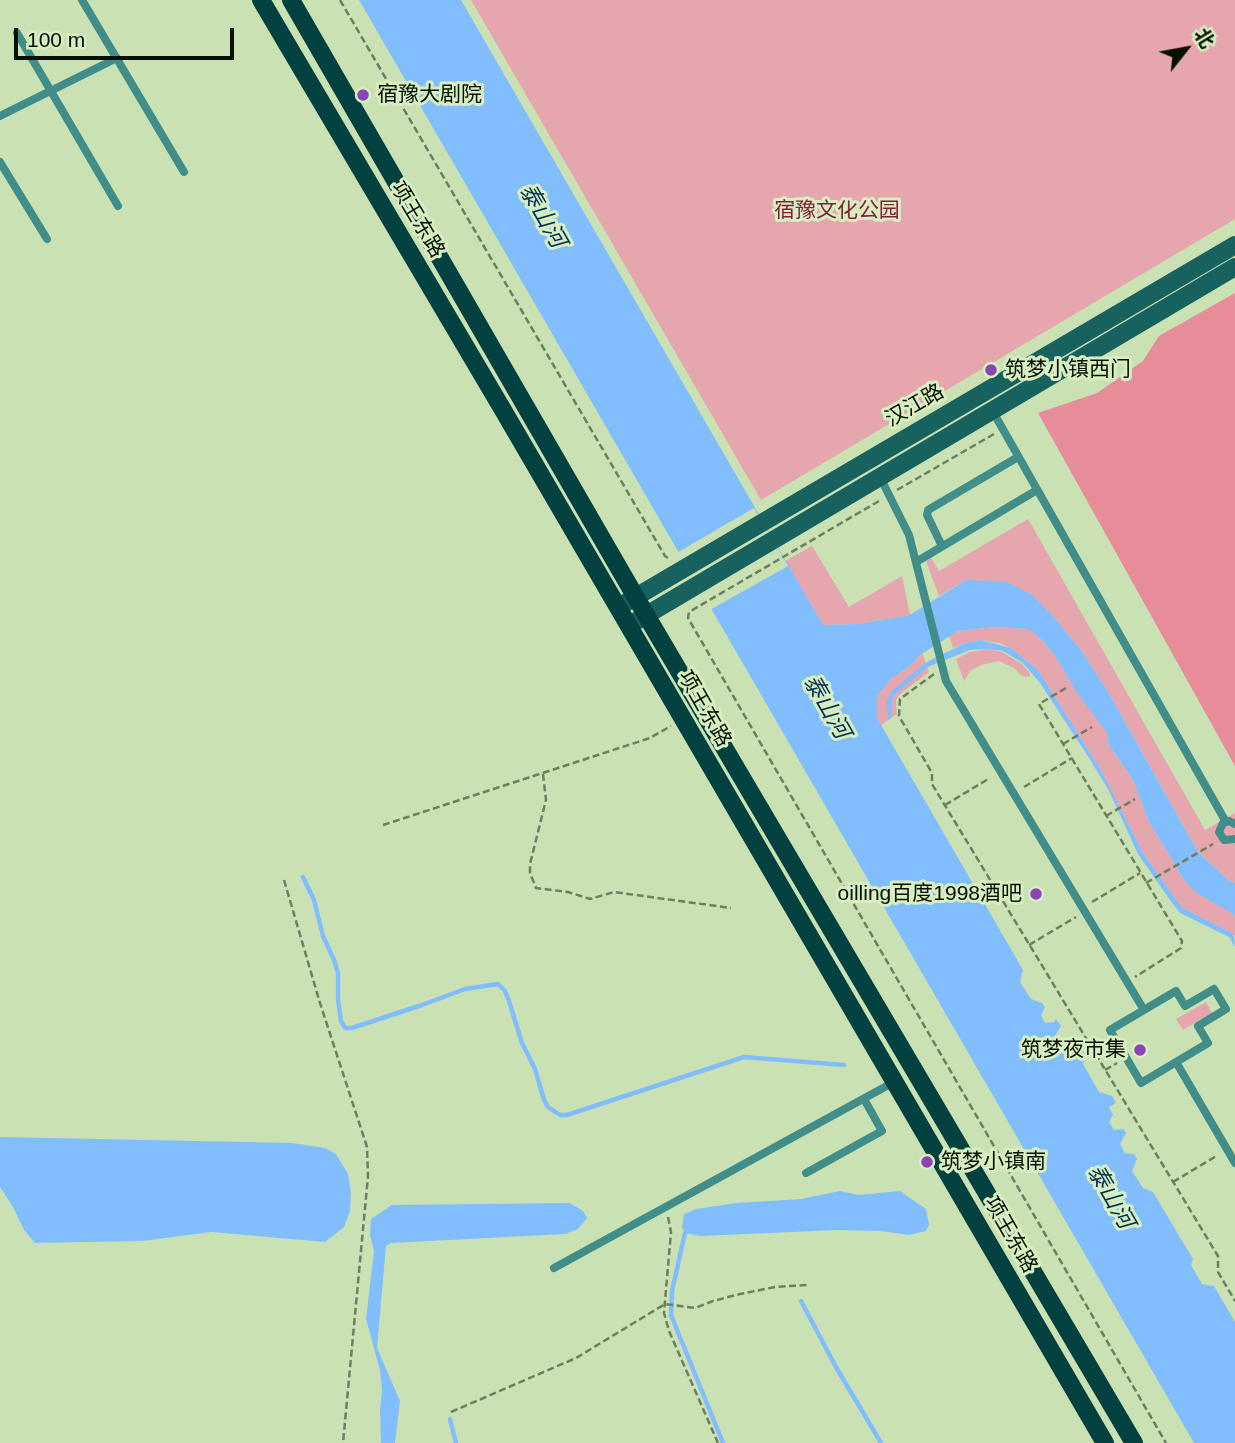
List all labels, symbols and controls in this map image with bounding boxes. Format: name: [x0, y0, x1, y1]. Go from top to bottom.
scale bar: [18, 14, 238, 58]
north arrow: [1151, 14, 1221, 84]
text: 北: [1191, 24, 1218, 51]
text: 100 m: [27, 28, 85, 51]
place label: 宿豫大剧院: [377, 82, 482, 108]
marker: 宿豫大剧院: [355, 87, 371, 103]
street label: 项王东路: [385, 178, 449, 262]
water label: 泰山河: [513, 179, 571, 253]
park label: 宿豫文化公园: [774, 198, 900, 224]
place label: 筑梦小镇西门: [1005, 357, 1131, 383]
marker: 筑梦小镇西门: [983, 362, 999, 378]
street label: 汉江路: [881, 379, 949, 433]
street label: 项王东路: [672, 666, 736, 752]
water label: 泰山河: [797, 670, 855, 744]
place label: oilling百度1998酒吧: [838, 881, 1022, 907]
marker: oilling百度1998酒吧: [1028, 886, 1044, 902]
place label: 筑梦夜市集: [1021, 1037, 1126, 1063]
marker: 筑梦夜市集: [1132, 1042, 1148, 1058]
place label: 筑梦小镇南: [941, 1149, 1046, 1175]
marker: 筑梦小镇南: [919, 1154, 935, 1170]
water label: 泰山河: [1081, 1160, 1139, 1234]
street label: 项王东路: [978, 1192, 1042, 1278]

